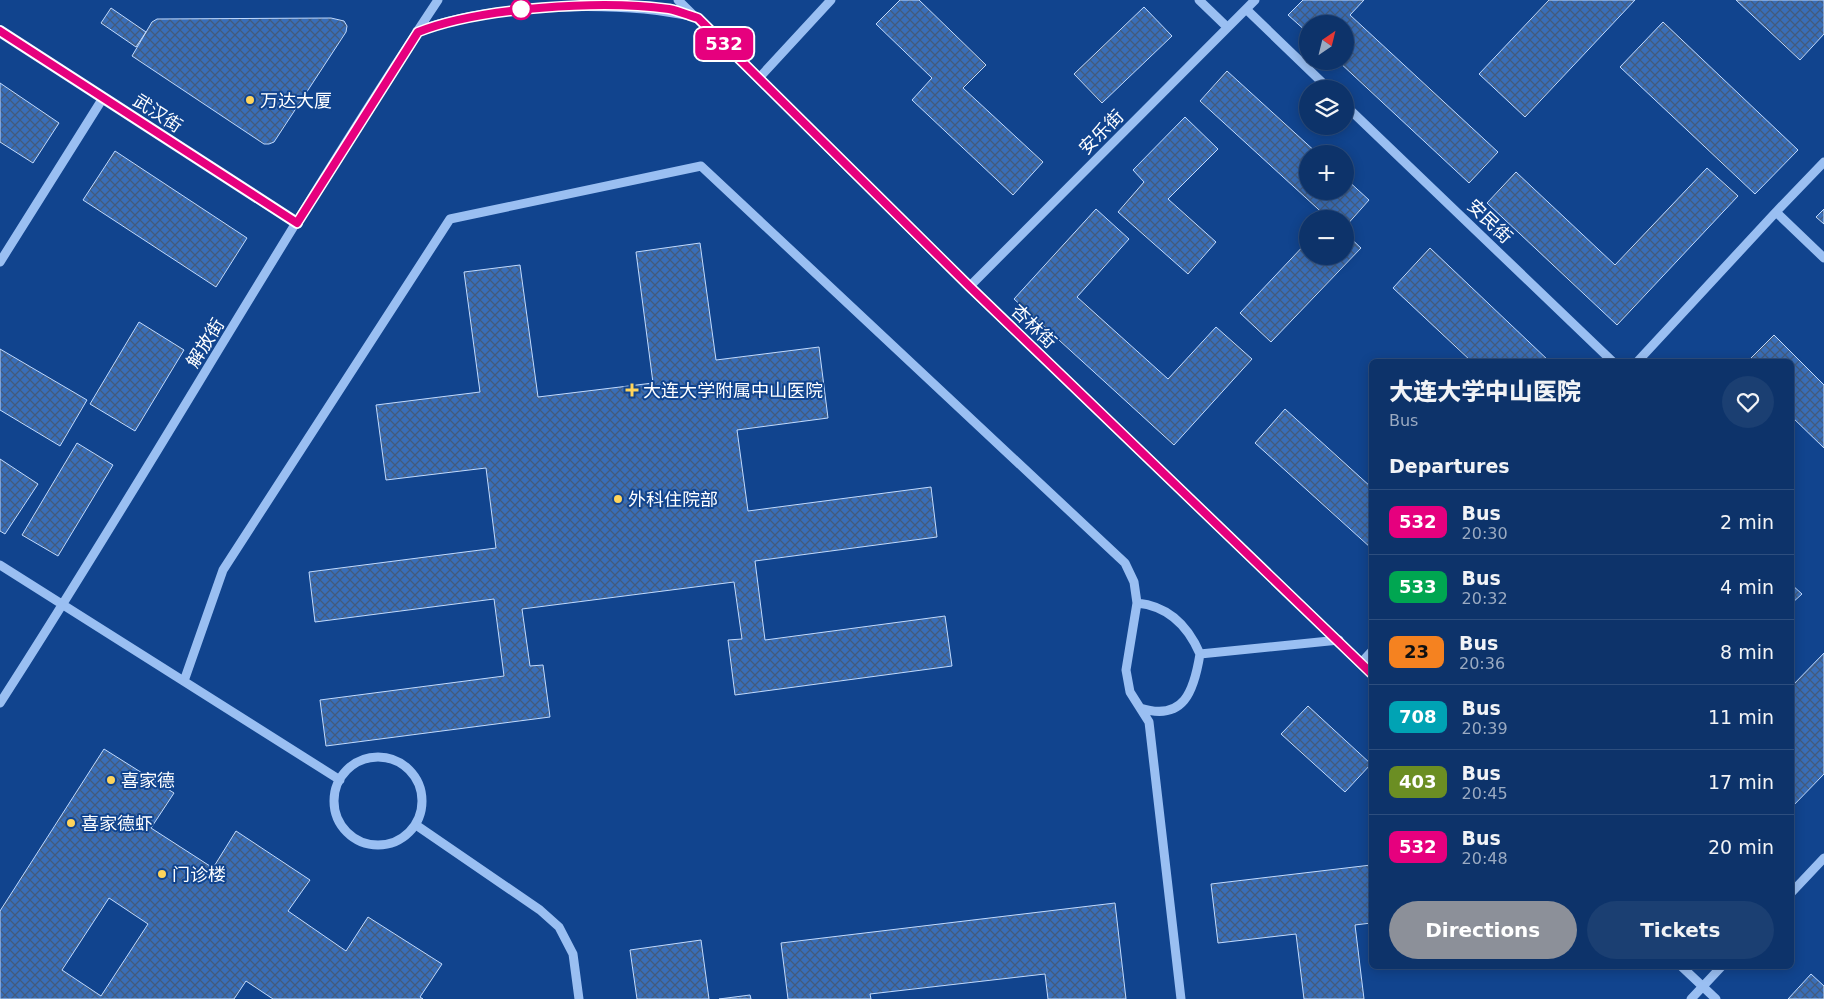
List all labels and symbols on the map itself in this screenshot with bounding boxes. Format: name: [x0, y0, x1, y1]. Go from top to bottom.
unlabelled marker: [510, 0, 532, 20]
north arrow: [1299, 15, 1354, 70]
line badge: 532: [695, 28, 753, 60]
street label: 武汉街: [130, 89, 186, 137]
place label: 万达大厦: [260, 90, 332, 111]
marker: 万达大厦: [244, 94, 256, 106]
street label: 安乐街: [1074, 105, 1128, 159]
street label: 安民街: [1463, 195, 1517, 247]
street label: 杏林街: [1007, 300, 1061, 352]
street label: 解放街: [182, 315, 228, 371]
place label: 大连大学附属中山医院: [643, 380, 823, 401]
marker: 大连大学附属中山医院: [625, 383, 639, 397]
place label: 外科住院部: [628, 489, 718, 510]
marker: 外科住院部: [612, 493, 624, 505]
place label: 喜家德: [121, 770, 175, 791]
marker: 喜家德: [105, 774, 117, 786]
place label: 喜家德虾: [81, 813, 153, 834]
marker: 喜家德虾: [65, 817, 77, 829]
place label: 门诊楼: [172, 864, 226, 885]
marker: 门诊楼: [156, 868, 168, 880]

